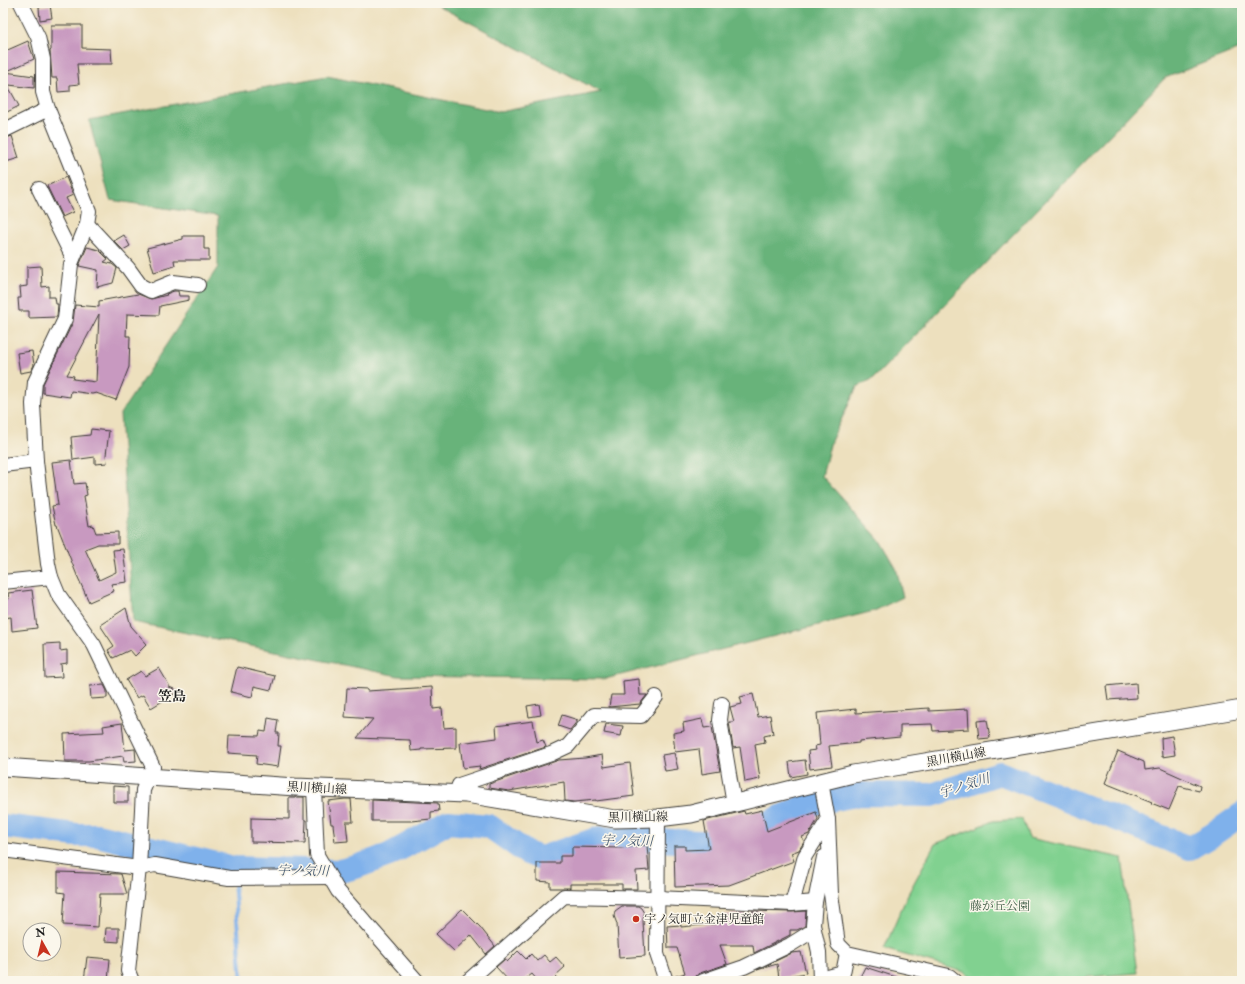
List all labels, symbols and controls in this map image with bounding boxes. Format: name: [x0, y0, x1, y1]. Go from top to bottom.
district label: 笠島: [158, 688, 186, 705]
street label: 黒川横山線: [925, 745, 987, 770]
water label: 宇ノ気川: [937, 770, 993, 802]
street label: 黒川横山線: [287, 779, 347, 798]
street label: 黒川横山線: [608, 809, 668, 826]
water label: 宇ノ気川: [601, 833, 655, 849]
water label: 宇ノ気川: [277, 863, 331, 879]
park label: 藤が丘公園: [970, 899, 1030, 914]
place label: 宇ノ気町立金津児童館: [644, 912, 764, 927]
marker: 宇ノ気町立金津児童館: [631, 914, 641, 924]
north arrow: [22, 922, 62, 962]
text: N: [34, 925, 48, 940]

